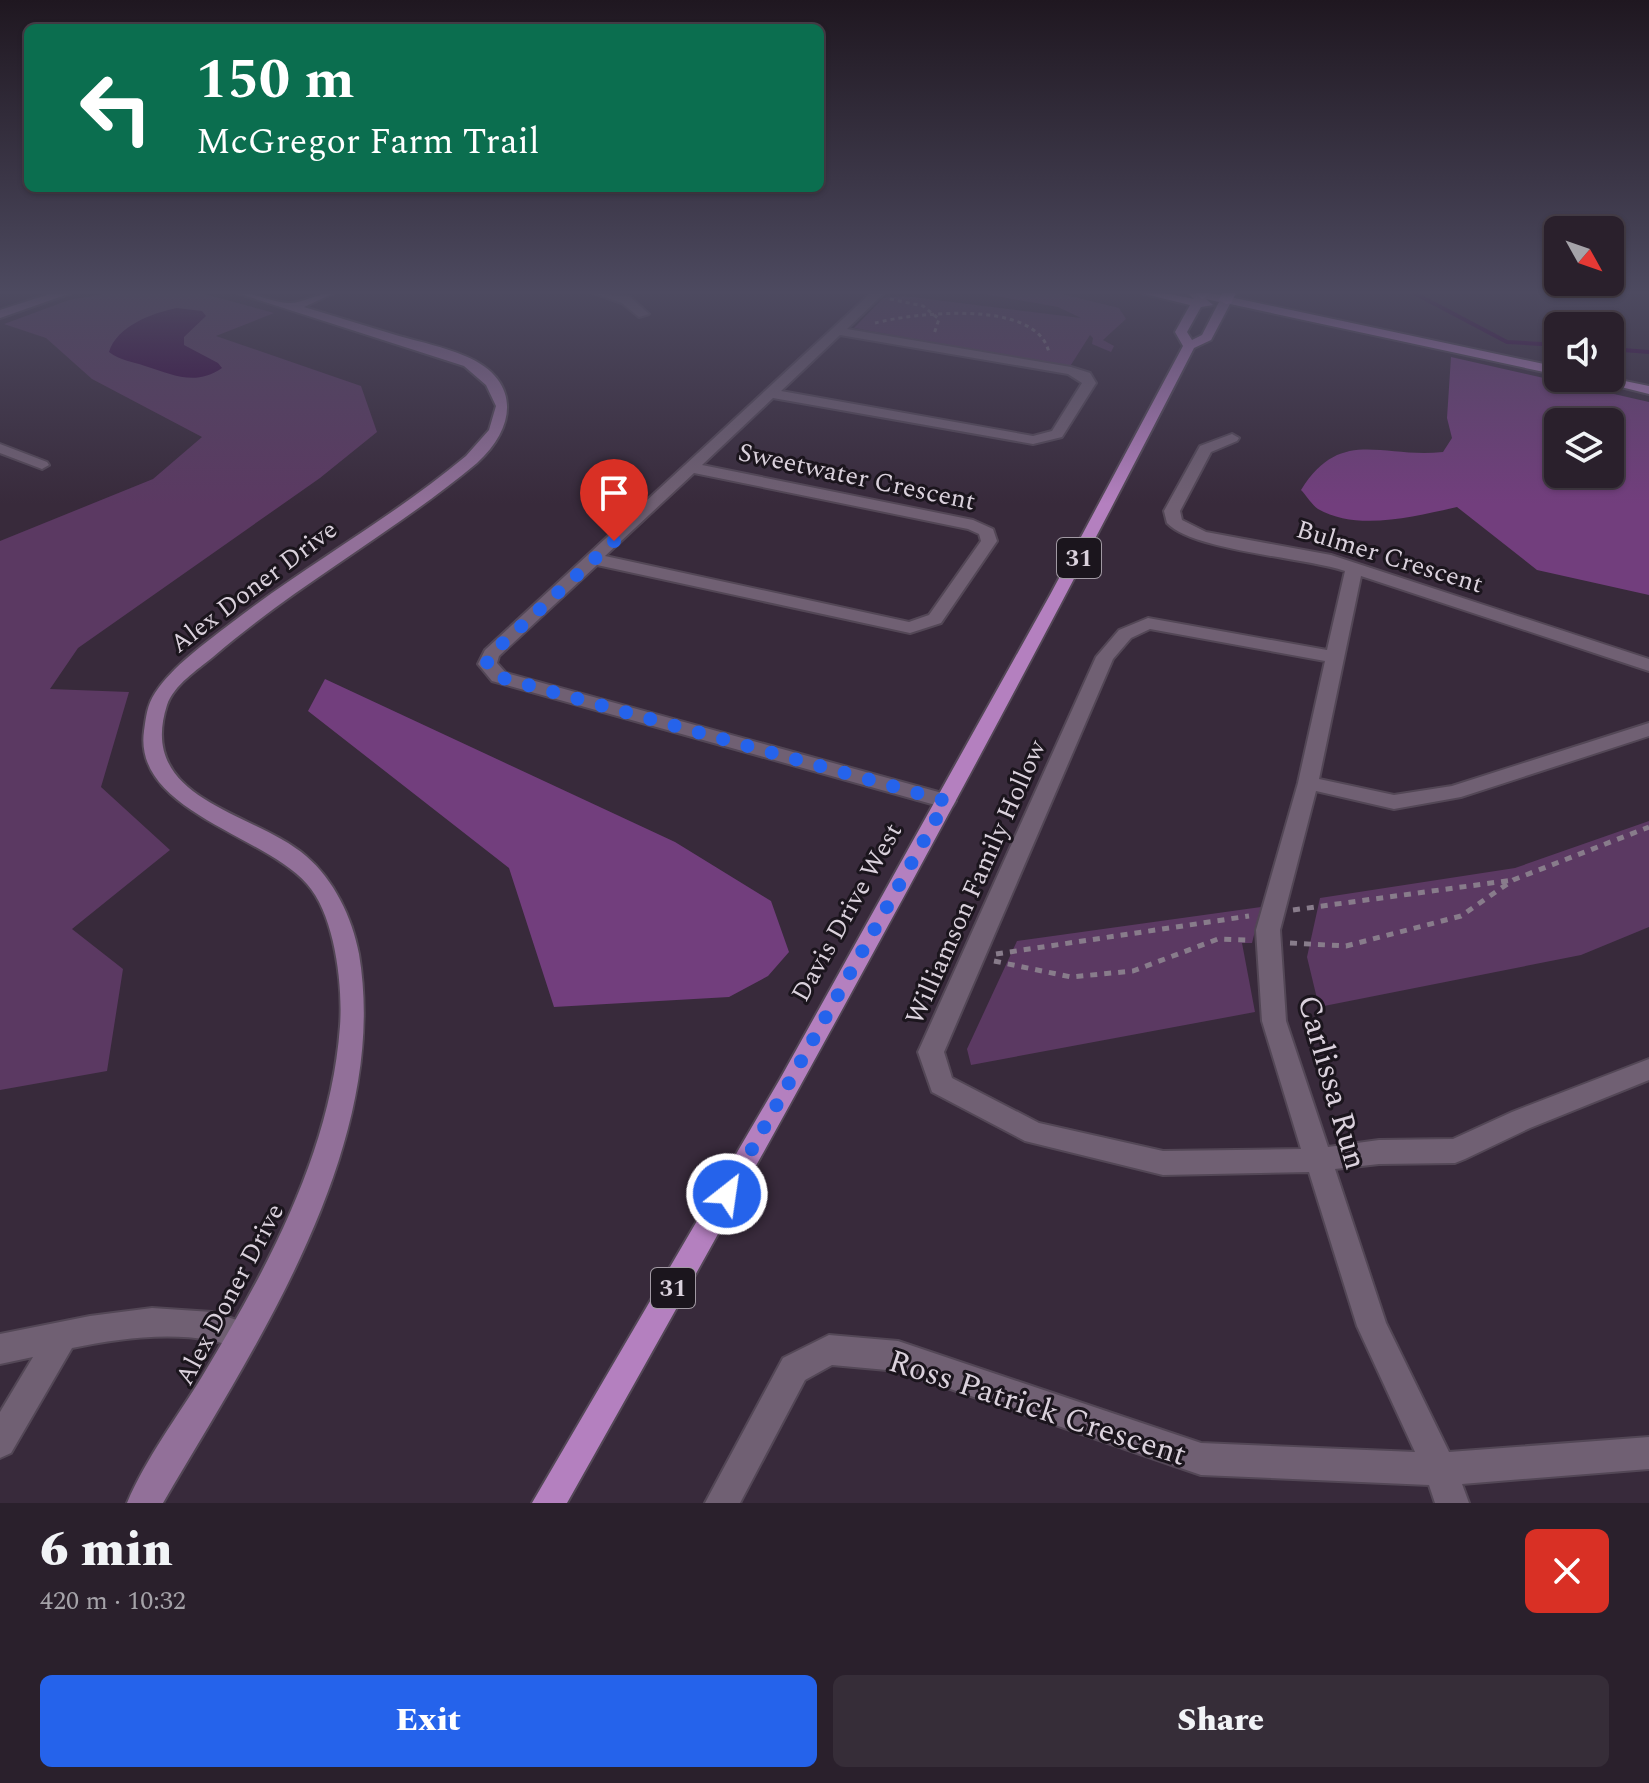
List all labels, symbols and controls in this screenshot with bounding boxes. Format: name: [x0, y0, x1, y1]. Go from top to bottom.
text: 150 m: [196, 38, 355, 123]
icon: left: [64, 56, 168, 160]
text: McGregor Farm Trail: [196, 115, 540, 170]
north arrow: [1544, 216, 1624, 296]
map controls: [1544, 216, 1624, 488]
button: sound: [1544, 312, 1624, 392]
button: layers: [1544, 408, 1624, 488]
street label: Sweetwater Crescent: [734, 432, 979, 522]
pin: [580, 459, 648, 541]
icon: arrive: [592, 471, 636, 515]
street label: Alex Doner Drive: [161, 510, 346, 663]
street label: Bulmer Crescent: [1291, 510, 1488, 604]
road number: 31: [1057, 538, 1101, 578]
street label: Williamson Family Hollow: [895, 732, 1057, 1031]
street label: Davis Drive West: [781, 816, 913, 1009]
street label: Carlissa Run: [1283, 989, 1380, 1176]
position arrow: [685, 1152, 769, 1236]
street label: Alex Doner Drive: [165, 1196, 295, 1393]
road number: 31: [651, 1268, 695, 1308]
street label: Ross Patrick Crescent: [882, 1337, 1193, 1480]
text: 6 min: [40, 1514, 173, 1587]
button: close: [1525, 1529, 1609, 1613]
text: 420 m · 10:32: [40, 1581, 186, 1621]
button: Exit: [40, 1675, 817, 1767]
button: Share: [833, 1675, 1609, 1767]

